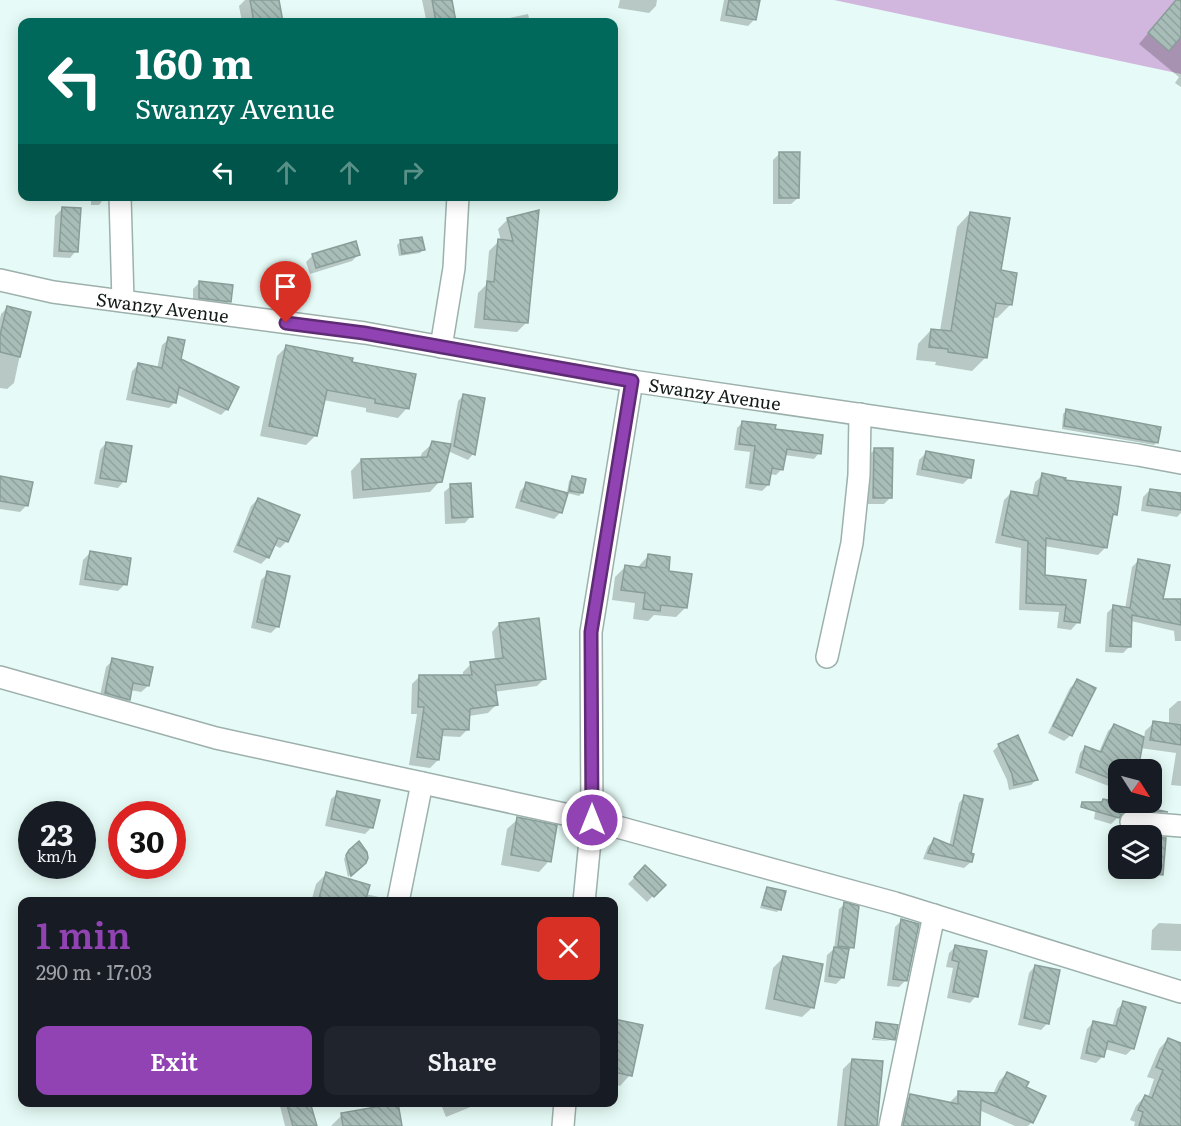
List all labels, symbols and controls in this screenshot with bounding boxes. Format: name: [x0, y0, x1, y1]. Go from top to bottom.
text: 160 m: [135, 30, 253, 92]
icon: left: [36, 42, 114, 120]
text: Swanzy Avenue: [135, 87, 335, 127]
icon: left: [207, 156, 240, 189]
icon: ahead: [270, 156, 303, 189]
icon: ahead: [333, 156, 366, 189]
icon: right: [396, 156, 429, 189]
pin: [260, 261, 311, 323]
icon: arrive: [269, 270, 302, 303]
street label: Swanzy Avenue: [95, 284, 231, 328]
street label: Swanzy Avenue: [647, 370, 783, 416]
north arrow: [1108, 759, 1162, 813]
map controls: [1108, 759, 1162, 879]
position arrow: [560, 788, 624, 852]
speed limit sign: 30: [108, 801, 186, 879]
text: 23: [41, 811, 73, 855]
button: layers: [1108, 825, 1162, 879]
text: km/h: [37, 844, 77, 867]
text: 1 min: [36, 907, 131, 960]
button: close: [537, 917, 600, 980]
text: 290 m · 17:03: [36, 956, 152, 986]
button: Exit: [36, 1026, 312, 1095]
button: Share: [324, 1026, 600, 1095]

